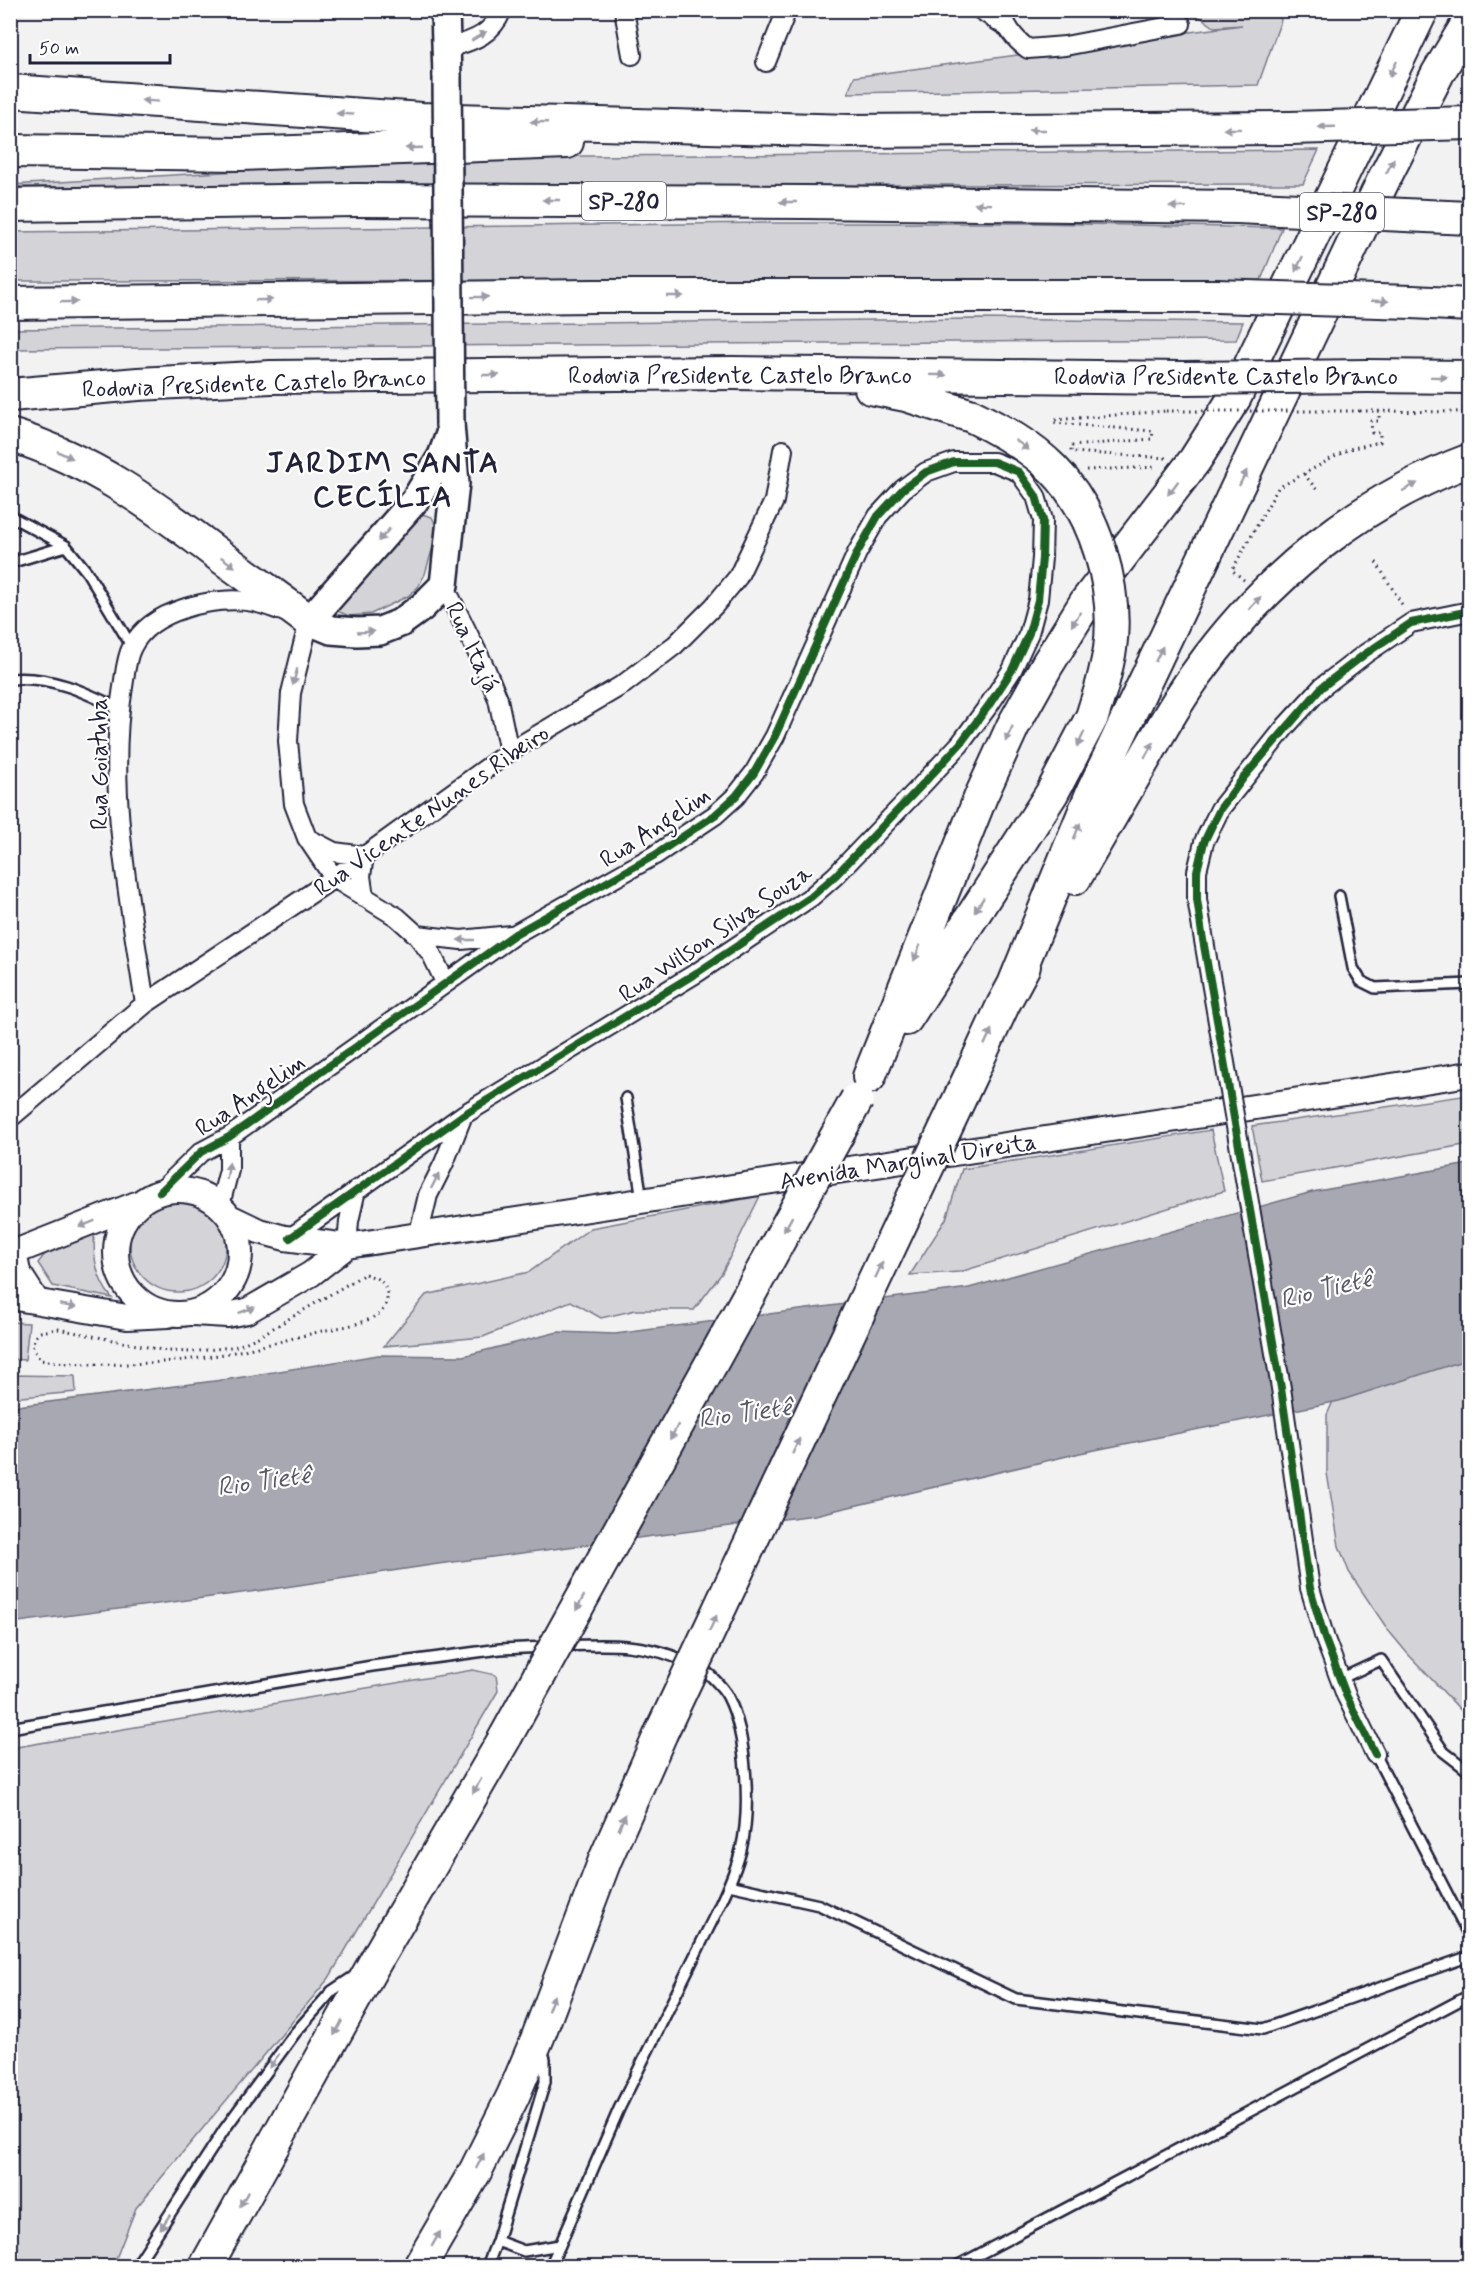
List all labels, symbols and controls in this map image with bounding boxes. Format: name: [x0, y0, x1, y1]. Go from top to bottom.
scale bar: [30, 27, 170, 65]
one-way arrow: [471, 30, 487, 41]
text: 50 m: [39, 37, 79, 61]
one-way arrow: [1389, 61, 1398, 78]
one-way arrow: [140, 96, 159, 105]
one-way arrow: [335, 109, 354, 118]
one-way arrow: [530, 118, 549, 127]
one-way arrow: [1318, 122, 1337, 131]
one-way arrow: [1222, 124, 1241, 134]
one-way arrow: [1027, 125, 1046, 135]
one-way arrow: [404, 144, 423, 153]
one-way arrow: [1386, 157, 1395, 174]
road number: SP-280: [582, 182, 666, 220]
road number: SP-280: [1300, 193, 1384, 231]
one-way arrow: [542, 196, 561, 205]
one-way arrow: [779, 197, 798, 207]
one-way arrow: [974, 199, 993, 209]
one-way arrow: [1169, 202, 1188, 211]
one-way arrow: [1295, 255, 1304, 272]
one-way arrow: [665, 291, 684, 301]
one-way arrow: [470, 292, 489, 302]
one-way arrow: [254, 295, 273, 305]
one-way arrow: [1370, 296, 1389, 306]
one-way arrow: [59, 297, 78, 307]
street label: Rodovia Presidente Castelo Branco: [568, 361, 912, 392]
street label: Rodovia Presidente Castelo Branco: [1054, 362, 1398, 393]
street label: Rodovia Presidente Castelo Branco: [82, 363, 427, 406]
one-way arrow: [481, 370, 500, 380]
one-way arrow: [929, 371, 948, 380]
one-way arrow: [1430, 372, 1449, 381]
one-way arrow: [1014, 439, 1030, 451]
district label: JARDIM SANTA CECÍLIA: [266, 444, 500, 517]
one-way arrow: [57, 451, 74, 460]
one-way arrow: [1238, 470, 1247, 487]
one-way arrow: [1167, 480, 1180, 496]
one-way arrow: [1402, 482, 1419, 492]
one-way arrow: [378, 527, 391, 542]
one-way arrow: [221, 555, 236, 567]
one-way arrow: [1248, 596, 1262, 611]
street label: Rua Itajá: [437, 597, 506, 698]
one-way arrow: [1071, 610, 1082, 627]
one-way arrow: [356, 627, 375, 636]
one-way arrow: [1153, 645, 1163, 663]
one-way arrow: [289, 668, 299, 686]
street label: Rua Goiatuba: [85, 698, 116, 830]
street label: Rua Vicente Nunes Ribeiro: [308, 718, 556, 904]
one-way arrow: [1004, 726, 1014, 744]
one-way arrow: [1077, 731, 1086, 748]
one-way arrow: [1144, 742, 1155, 758]
street label: Rua Angelim: [594, 781, 719, 878]
one-way arrow: [1073, 822, 1082, 840]
street label: Rua Wilson Silva Souza: [613, 858, 819, 1011]
one-way arrow: [973, 897, 984, 913]
one-way arrow: [457, 935, 476, 945]
one-way arrow: [912, 944, 921, 962]
one-way arrow: [984, 1028, 993, 1045]
street label: Rua Angelim: [190, 1048, 314, 1147]
street label: Avenida Marginal Direita: [778, 1127, 1039, 1200]
one-way arrow: [224, 1162, 233, 1181]
one-way arrow: [430, 1172, 440, 1189]
one-way arrow: [783, 1216, 793, 1233]
one-way arrow: [78, 1220, 96, 1229]
one-way arrow: [875, 1261, 884, 1278]
water label: Rio Tietê: [1276, 1261, 1379, 1318]
one-way arrow: [59, 1302, 78, 1311]
one-way arrow: [239, 1304, 257, 1314]
water label: Rio Tietê: [696, 1390, 797, 1437]
one-way arrow: [669, 1424, 679, 1441]
one-way arrow: [792, 1438, 801, 1455]
water label: Rio Tietê: [215, 1458, 316, 1505]
one-way arrow: [575, 1594, 585, 1611]
one-way arrow: [709, 1614, 718, 1631]
one-way arrow: [472, 1778, 482, 1795]
one-way arrow: [617, 1812, 627, 1830]
one-way arrow: [547, 1994, 556, 2012]
one-way arrow: [333, 2020, 343, 2037]
one-way arrow: [268, 2052, 280, 2068]
one-way arrow: [476, 2152, 485, 2169]
one-way arrow: [239, 2191, 249, 2208]
one-way arrow: [159, 2214, 171, 2230]
one-way arrow: [430, 2231, 441, 2247]

